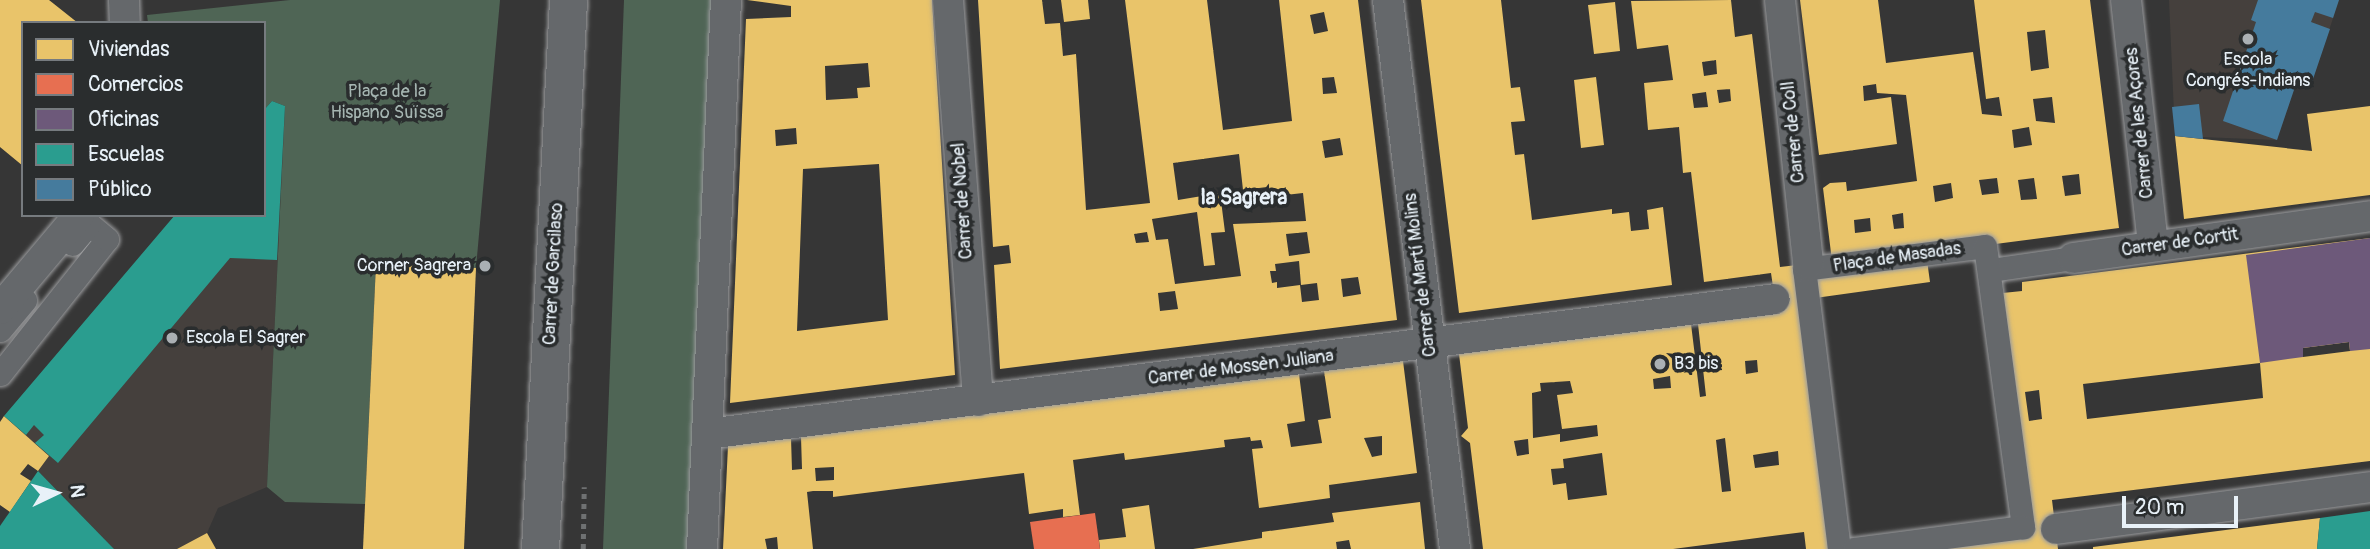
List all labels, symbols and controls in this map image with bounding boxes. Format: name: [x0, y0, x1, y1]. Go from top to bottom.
legend: [21, 21, 266, 217]
marker: Escola Congrés-Indians: [2240, 31, 2256, 47]
text: Viviendas: [88, 36, 169, 63]
street label: Carrer de les Açores: [2121, 46, 2159, 200]
place label: Escola Congrés-Indians: [2186, 50, 2310, 92]
text: Comercios: [88, 71, 183, 98]
street label: Carrer de Coll: [1778, 80, 1810, 184]
park label: Plaça de la Hispano Suïssa: [331, 82, 443, 124]
text: Oficinas: [88, 106, 159, 133]
text: Escuelas: [88, 141, 164, 168]
street label: Carrer de Nobel: [948, 142, 978, 260]
text: Público: [88, 176, 151, 203]
district label: la Sagrera: [1201, 185, 1287, 211]
street label: Carrer de Martí Molins: [1400, 192, 1442, 358]
street label: Carrer de Garcilaso: [539, 202, 569, 346]
street label: Carrer de Cortit: [2120, 224, 2240, 262]
street label: Plaça de Masadas: [1832, 238, 1962, 278]
place label: Corner Sagrera: [357, 255, 471, 277]
marker: Corner Sagrera: [477, 258, 493, 274]
place label: Escola El Sagrer: [186, 327, 306, 349]
marker: Escola El Sagrer: [164, 330, 180, 346]
street label: Carrer de Mossèn Juliana: [1147, 346, 1335, 390]
place label: B3 bis: [1674, 353, 1718, 375]
marker: B3 bis: [1652, 356, 1668, 372]
north arrow: [21, 458, 91, 528]
scale bar: [2125, 482, 2240, 526]
text: N: [64, 484, 89, 499]
text: 20 m: [2135, 494, 2184, 521]

